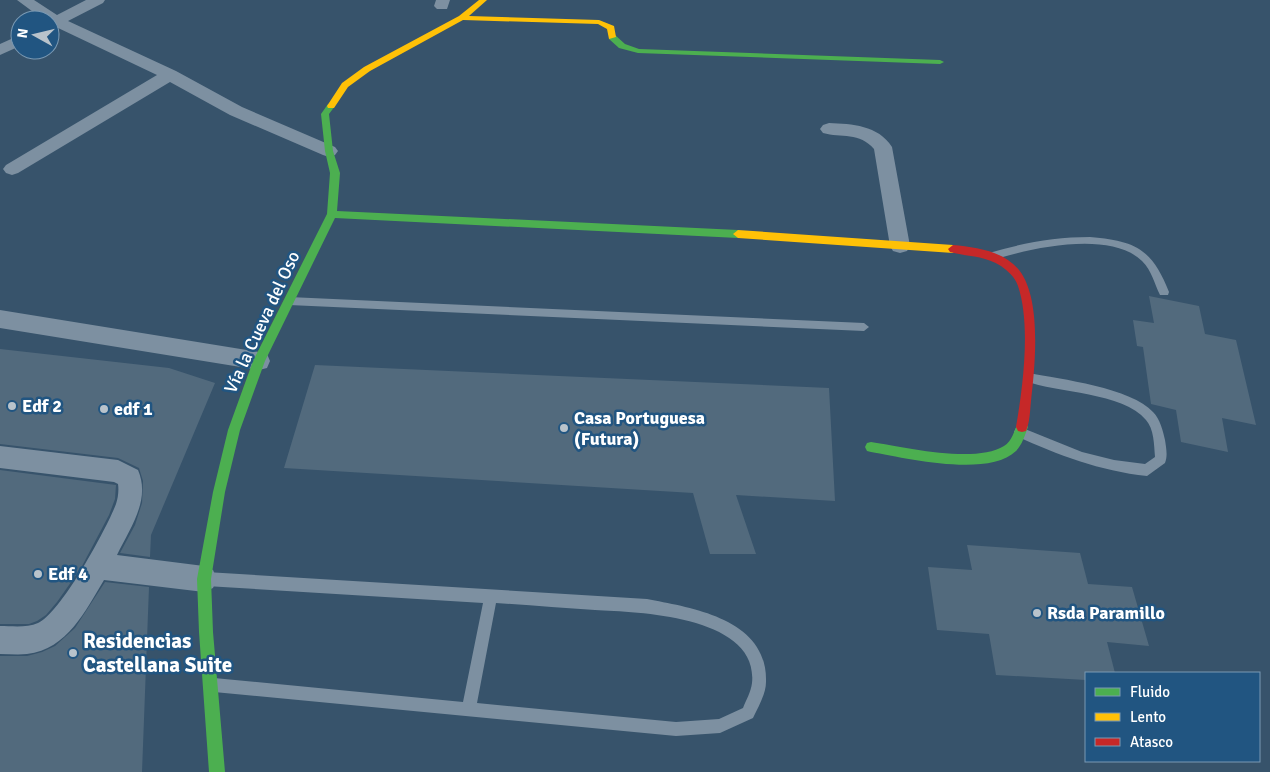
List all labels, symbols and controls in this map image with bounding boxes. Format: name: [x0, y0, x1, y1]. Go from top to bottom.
north arrow: [10, 10, 60, 60]
text: N: [14, 27, 32, 39]
street label: Vía la Cueva del Oso: [219, 247, 305, 397]
place label: Edf 2: [22, 395, 62, 417]
place label: edf 1: [114, 398, 153, 420]
marker: Edf 2: [6, 400, 18, 412]
marker: edf 1: [98, 403, 110, 415]
place label: Casa Portuguesa (Futura): [574, 407, 705, 450]
marker: Casa Portuguesa (Futura): [558, 422, 570, 434]
place label: Edf 4: [48, 563, 88, 585]
marker: Edf 4: [32, 568, 44, 580]
place label: Rsda Paramillo: [1047, 602, 1165, 624]
marker: Rsda Paramillo: [1031, 607, 1043, 619]
place label: Residencias Castellana Suite: [83, 628, 232, 678]
marker: Residencias Castellana Suite: [67, 647, 79, 659]
legend: [1085, 672, 1260, 762]
text: Fluido: [1130, 683, 1170, 701]
text: Lento: [1130, 708, 1166, 726]
text: Atasco: [1130, 733, 1173, 751]

